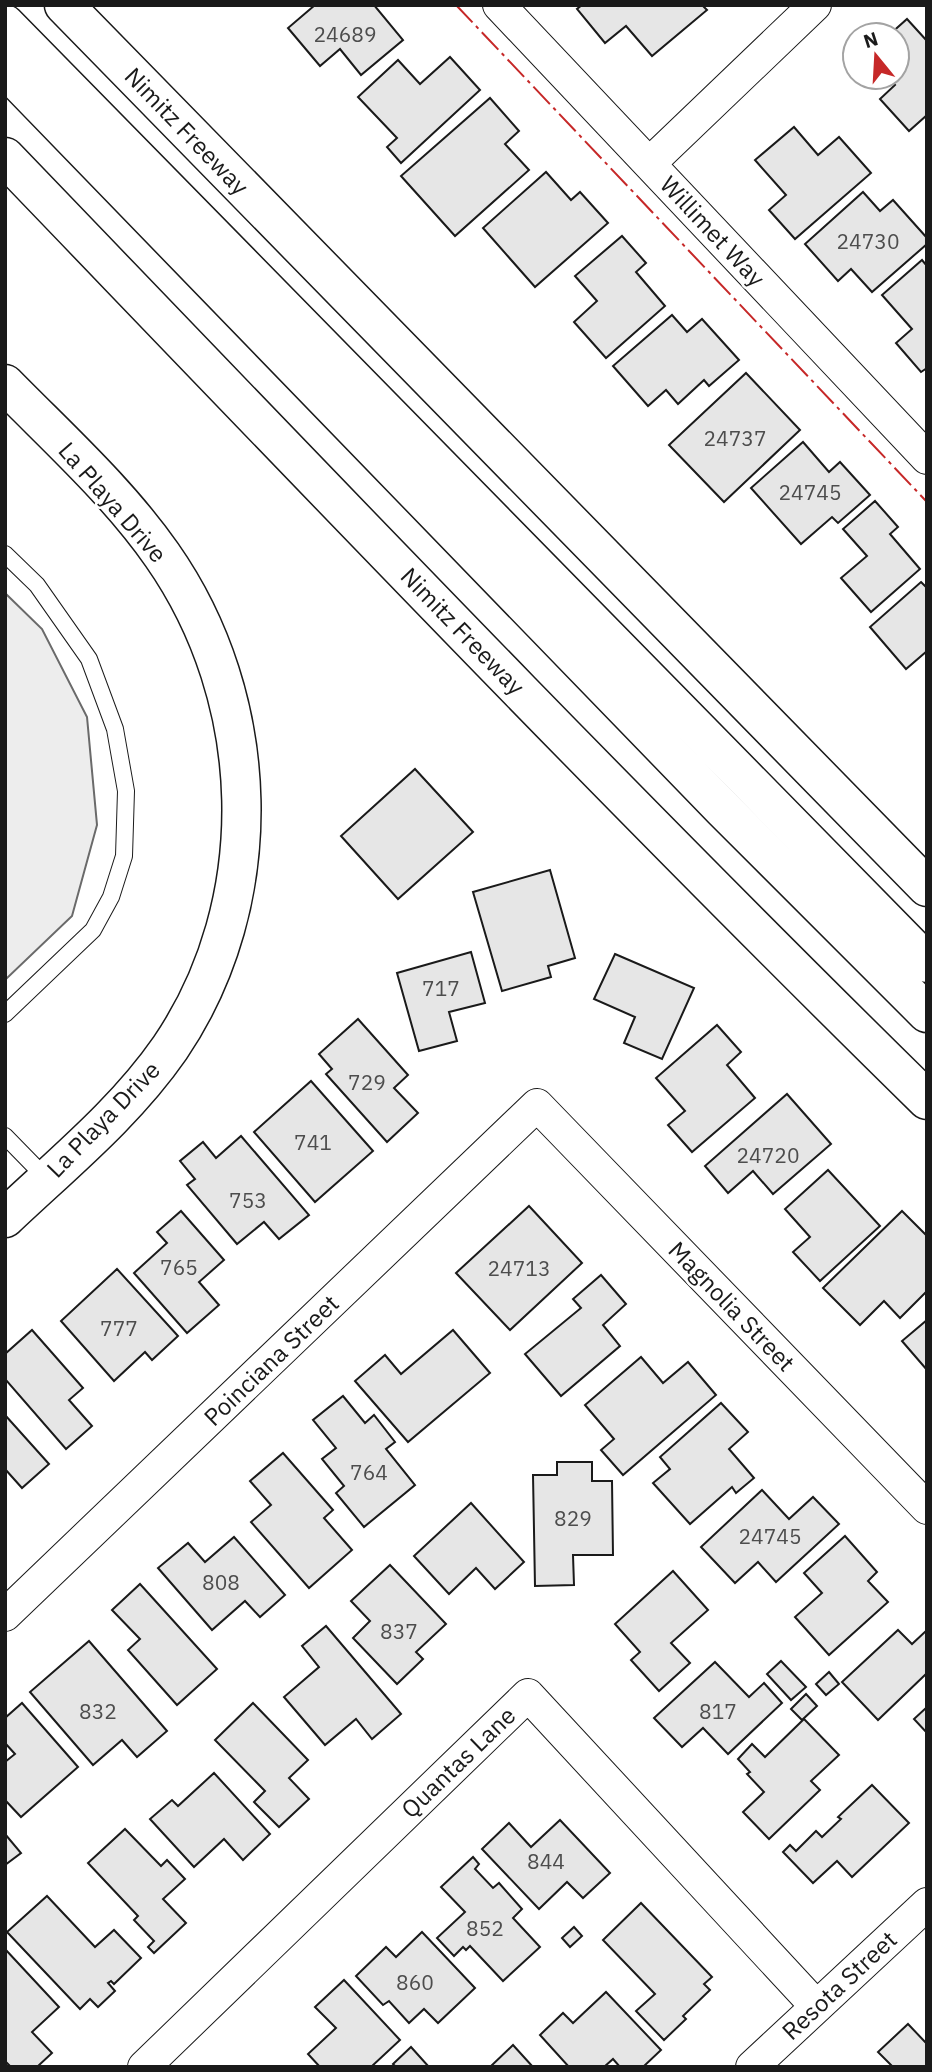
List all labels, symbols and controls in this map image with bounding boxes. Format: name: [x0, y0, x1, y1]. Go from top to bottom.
house number: 24689: [314, 20, 377, 48]
north arrow: [841, 21, 911, 91]
text: N: [860, 26, 881, 53]
street label: Nimitz Freeway: [118, 60, 256, 202]
street label: Willimet Way: [653, 169, 773, 293]
house number: 24730: [837, 227, 900, 255]
house number: 24737: [704, 424, 767, 452]
street label: La Playa Drive: [52, 435, 174, 569]
house number: 24745: [779, 478, 842, 506]
street label: Nimitz Freeway: [394, 560, 532, 702]
house number: 717: [422, 974, 460, 1002]
street label: La Playa Drive: [39, 1054, 167, 1184]
house number: 729: [348, 1068, 386, 1096]
house number: 741: [294, 1128, 332, 1156]
house number: 24720: [737, 1141, 800, 1169]
house number: 753: [229, 1186, 267, 1214]
street label: Magnolia Street: [662, 1234, 802, 1378]
house number: 765: [160, 1253, 198, 1281]
house number: 24713: [488, 1254, 551, 1282]
street label: Poinciana Street: [197, 1287, 345, 1433]
house number: 777: [100, 1314, 138, 1342]
house number: 764: [350, 1458, 388, 1486]
house number: 829: [554, 1504, 592, 1532]
house number: 24745: [739, 1522, 802, 1550]
house number: 808: [202, 1568, 240, 1596]
house number: 837: [380, 1617, 418, 1645]
house number: 832: [79, 1697, 117, 1725]
house number: 817: [699, 1697, 737, 1725]
street label: Quantas Lane: [394, 1699, 522, 1825]
house number: 844: [527, 1847, 565, 1875]
house number: 852: [466, 1914, 504, 1942]
street label: Resota Street: [775, 1923, 903, 2047]
house number: 860: [396, 1968, 434, 1996]

